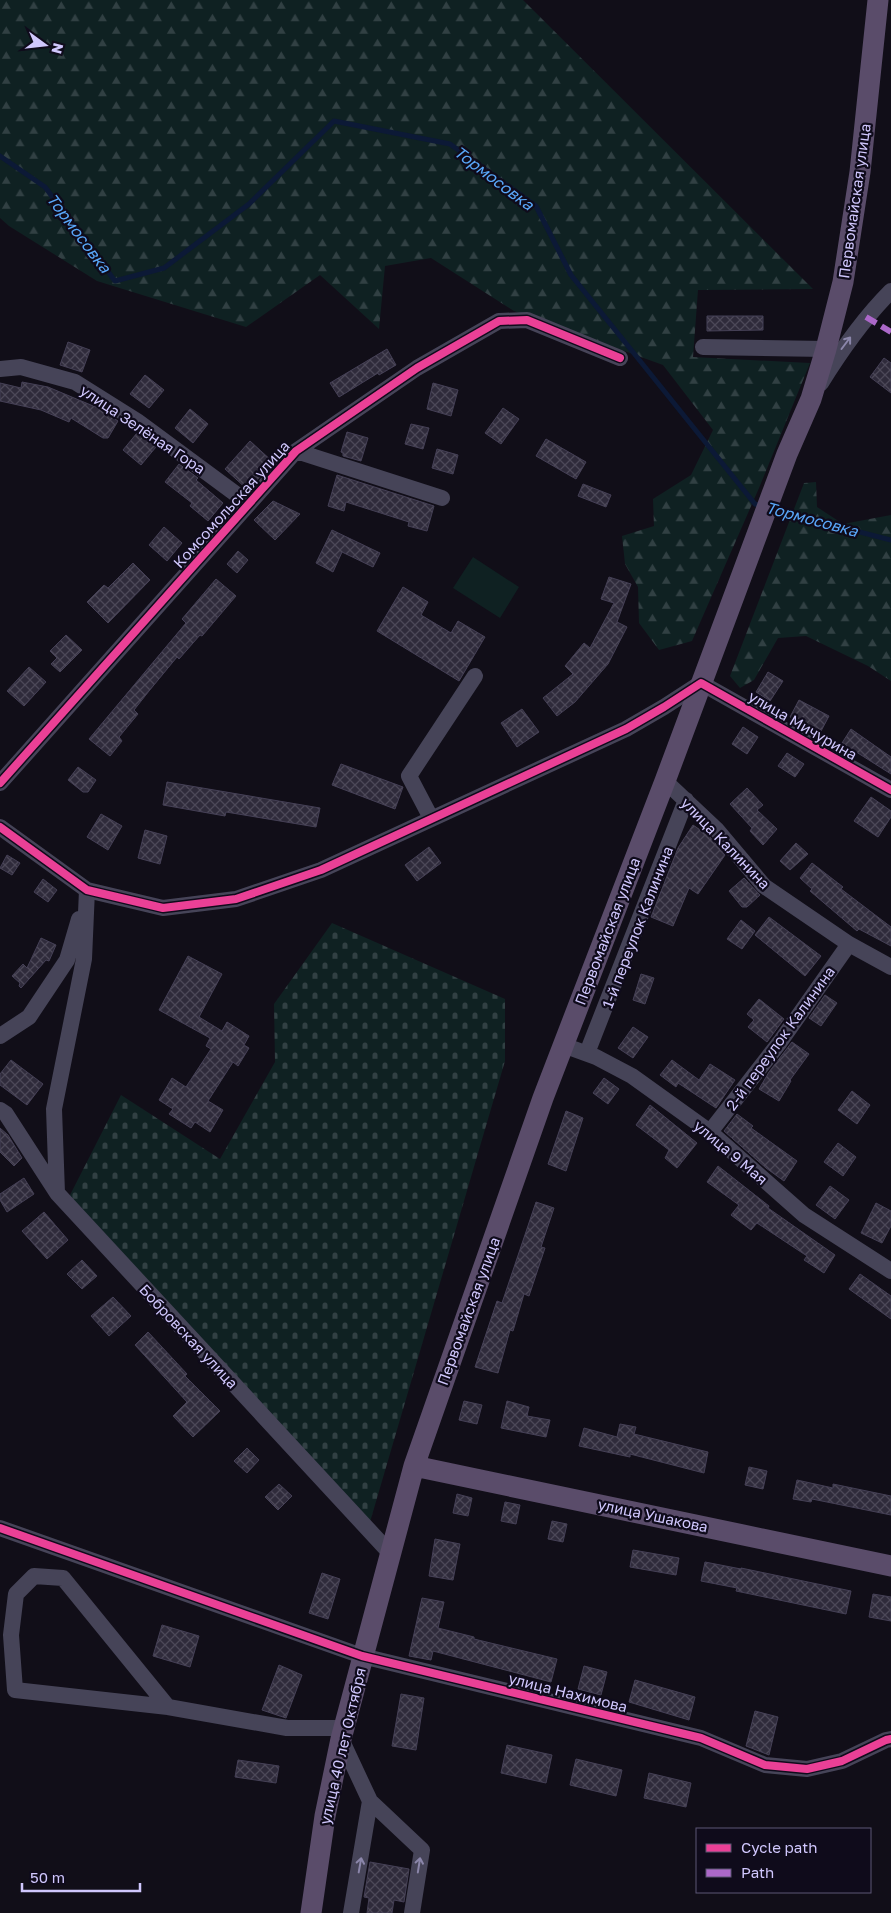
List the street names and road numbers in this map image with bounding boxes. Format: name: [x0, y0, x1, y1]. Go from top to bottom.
street label: Первомайская улица: [834, 122, 874, 280]
street label: улица Зелёная Гора: [77, 381, 209, 477]
street label: Комсомольская улица: [169, 437, 293, 571]
street label: улица Мичурина: [745, 687, 861, 763]
street label: улица Калинина: [678, 793, 774, 893]
street label: 1-й переулок Калинина: [598, 843, 676, 1011]
street label: Первомайская улица: [571, 855, 643, 1007]
street label: 2-й переулок Калинина: [722, 963, 838, 1113]
street label: улица 9 Мая: [691, 1116, 771, 1188]
street label: Первомайская улица: [433, 1234, 503, 1388]
street label: Бобровская улица: [136, 1280, 242, 1392]
street label: улица Ушакова: [596, 1495, 710, 1535]
street label: улица 40 лет Октября: [315, 1666, 369, 1826]
street label: улица Нахимова: [507, 1669, 629, 1715]

